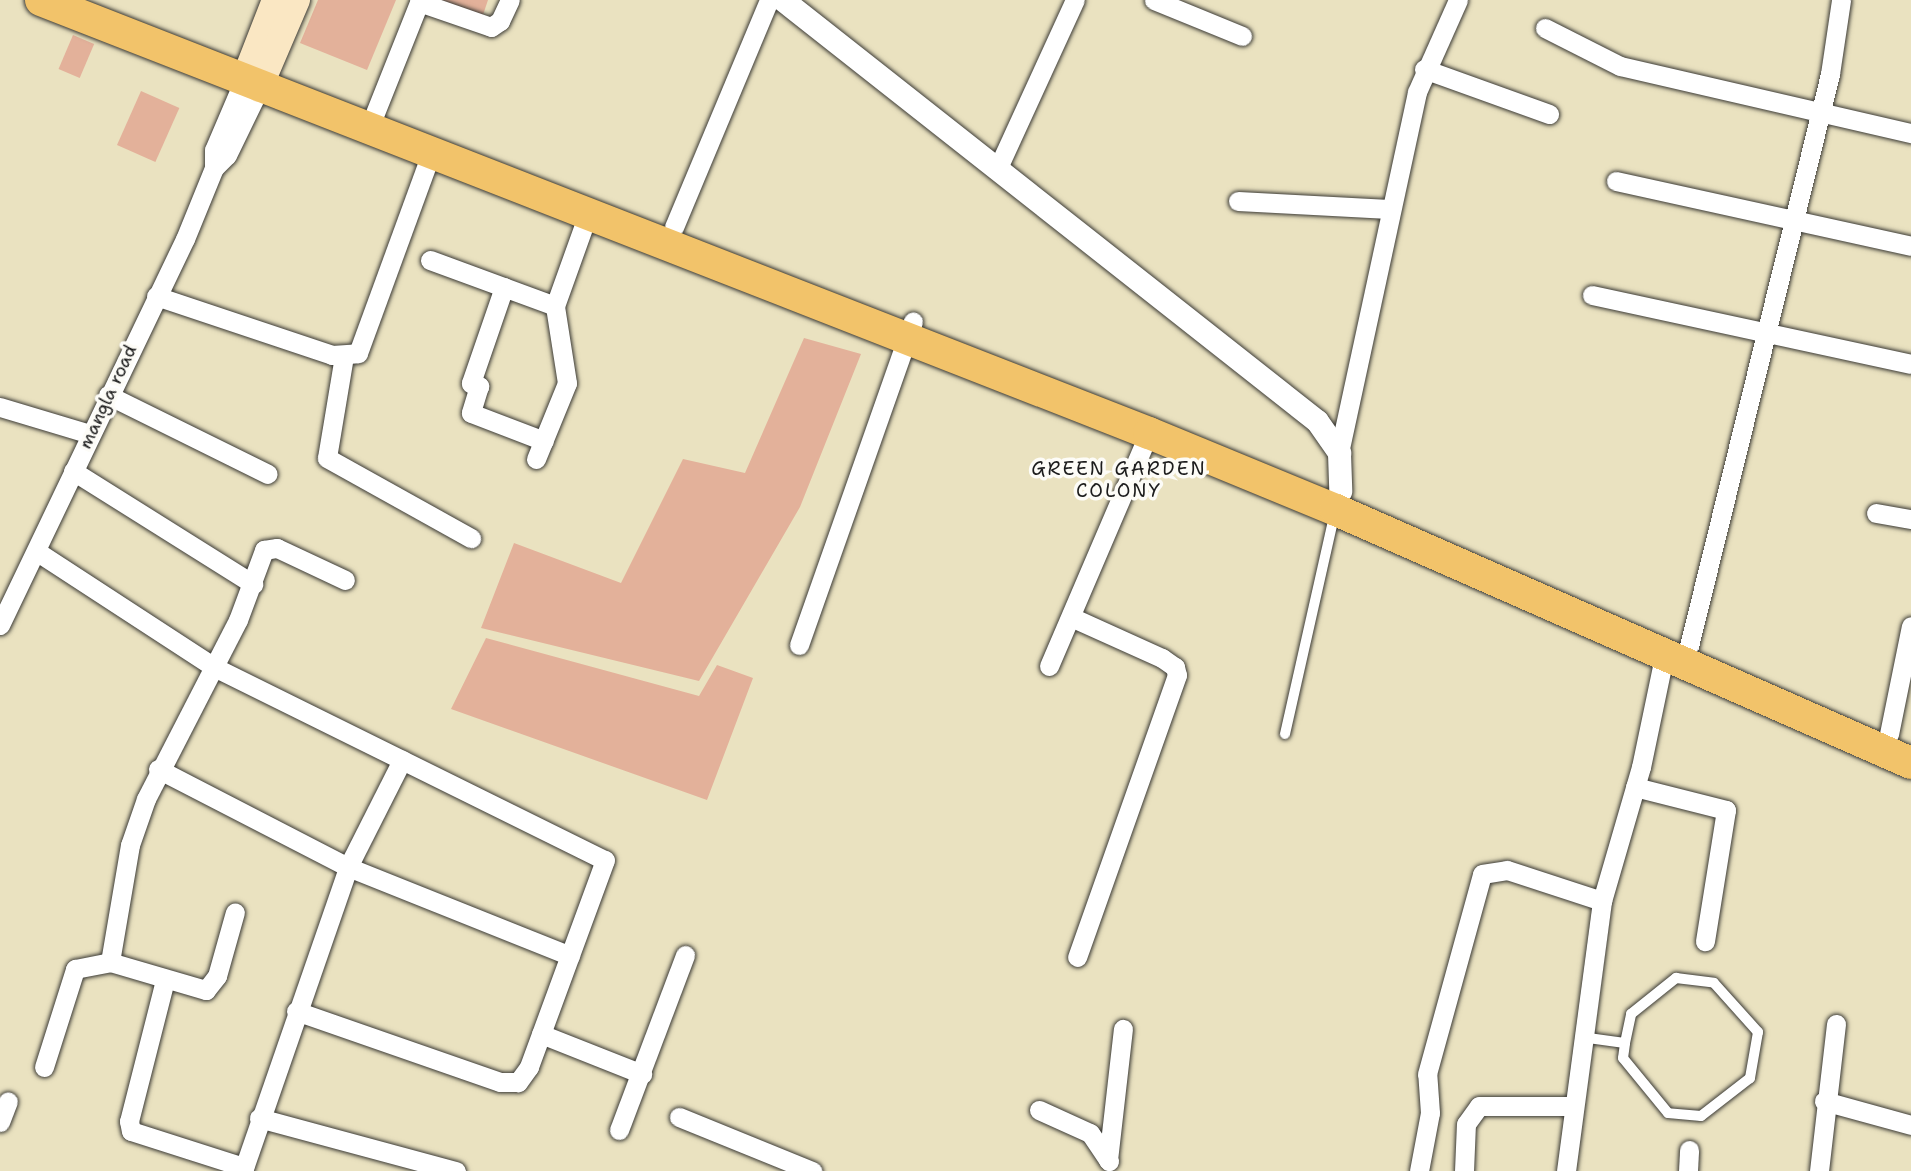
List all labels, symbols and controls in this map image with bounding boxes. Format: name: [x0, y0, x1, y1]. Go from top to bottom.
street label: mangla road: [75, 342, 141, 452]
district label: GREEN GARDEN COLONY: [1033, 458, 1205, 502]

